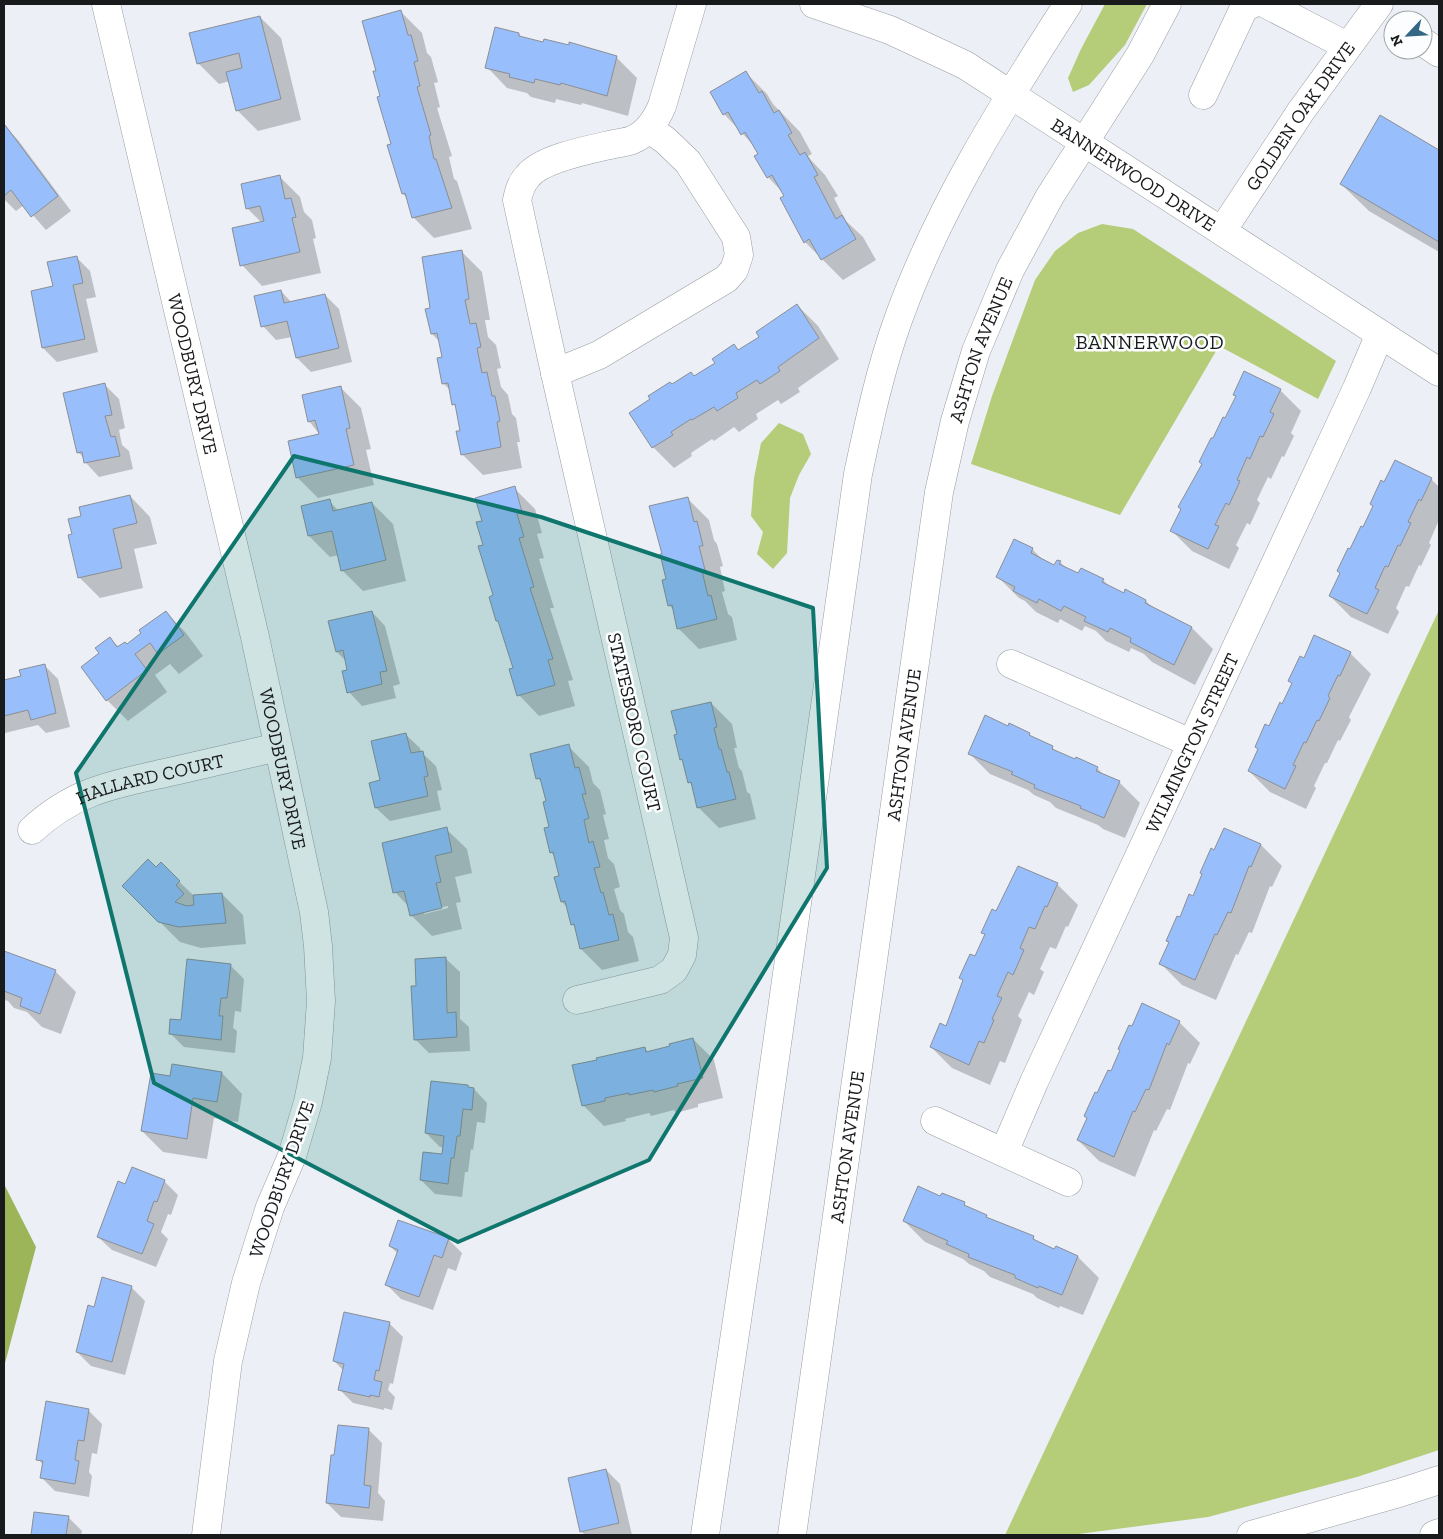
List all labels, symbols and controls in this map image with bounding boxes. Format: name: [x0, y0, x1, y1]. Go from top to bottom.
north arrow: [1383, 10, 1433, 60]
text: N: [1387, 32, 1407, 49]
street label: GOLDEN OAK DRIVE: [1241, 37, 1360, 195]
street label: BANNERWOOD DRIVE: [1047, 113, 1220, 236]
street label: ASHTON AVENUE: [944, 273, 1018, 425]
street label: WOODBURY DRIVE: [163, 291, 223, 457]
district label: BANNERWOOD: [1075, 330, 1225, 354]
street label: STATESBORO COURT: [603, 630, 666, 814]
street label: WILMINGTON STREET: [1141, 650, 1244, 837]
street label: ASHTON AVENUE: [882, 667, 926, 822]
street label: WOODBURY DRIVE: [254, 686, 311, 852]
street label: HALLARD COURT: [72, 749, 227, 810]
street label: ASHTON AVENUE: [825, 1069, 869, 1224]
street label: WOODBURY DRIVE: [244, 1098, 319, 1261]

